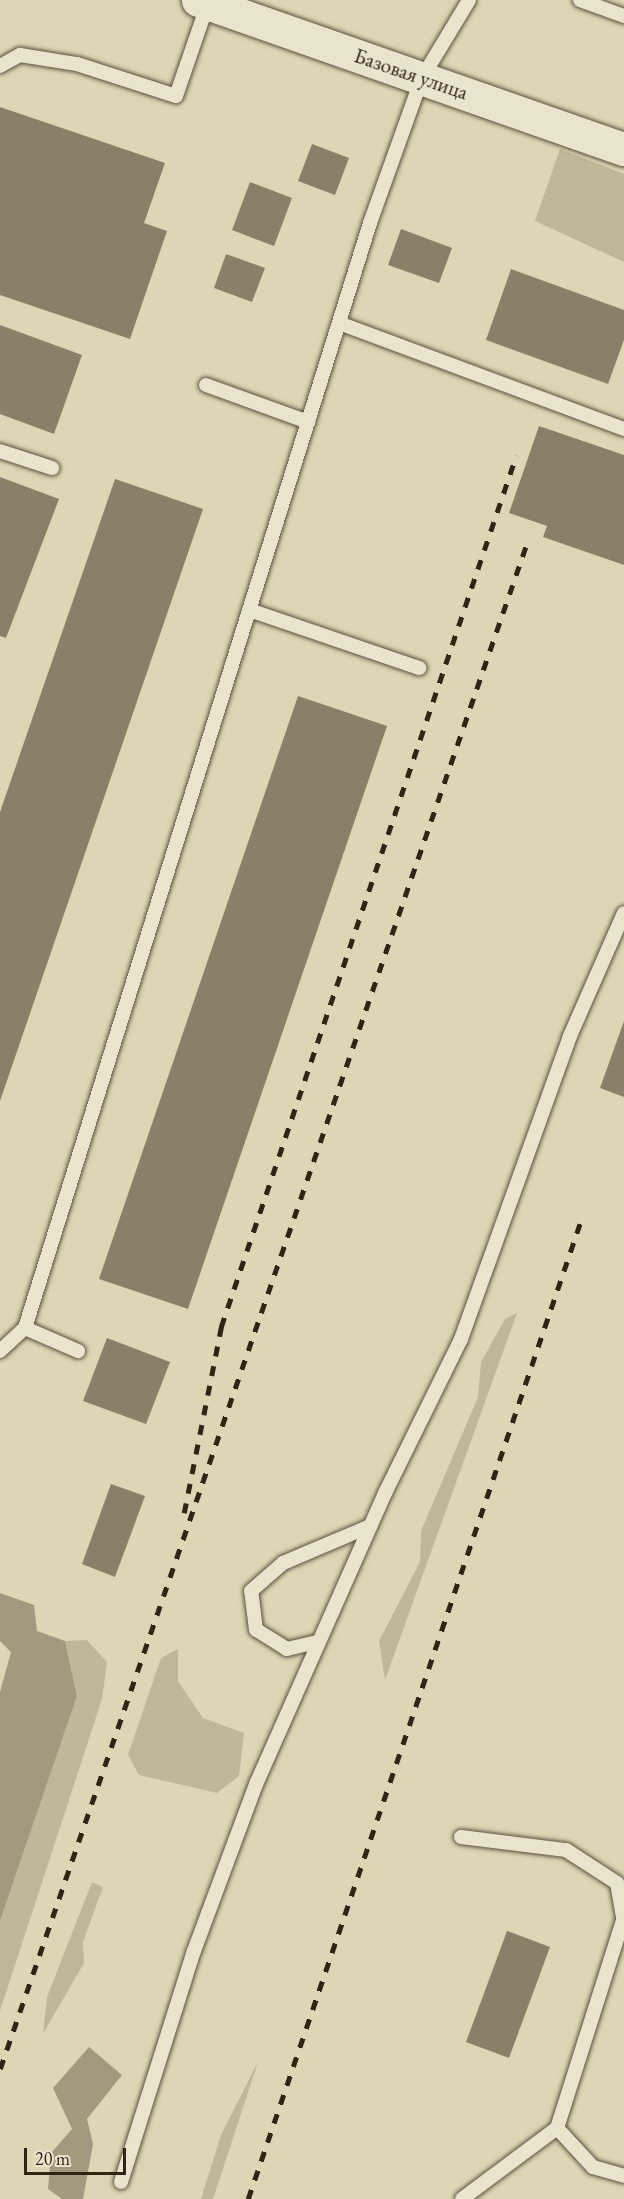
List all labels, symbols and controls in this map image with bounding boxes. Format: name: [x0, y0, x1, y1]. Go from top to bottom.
street label: Базовая улица: [351, 43, 471, 105]
scale bar: [27, 2136, 129, 2174]
text: 20 m: [35, 2147, 70, 2170]

